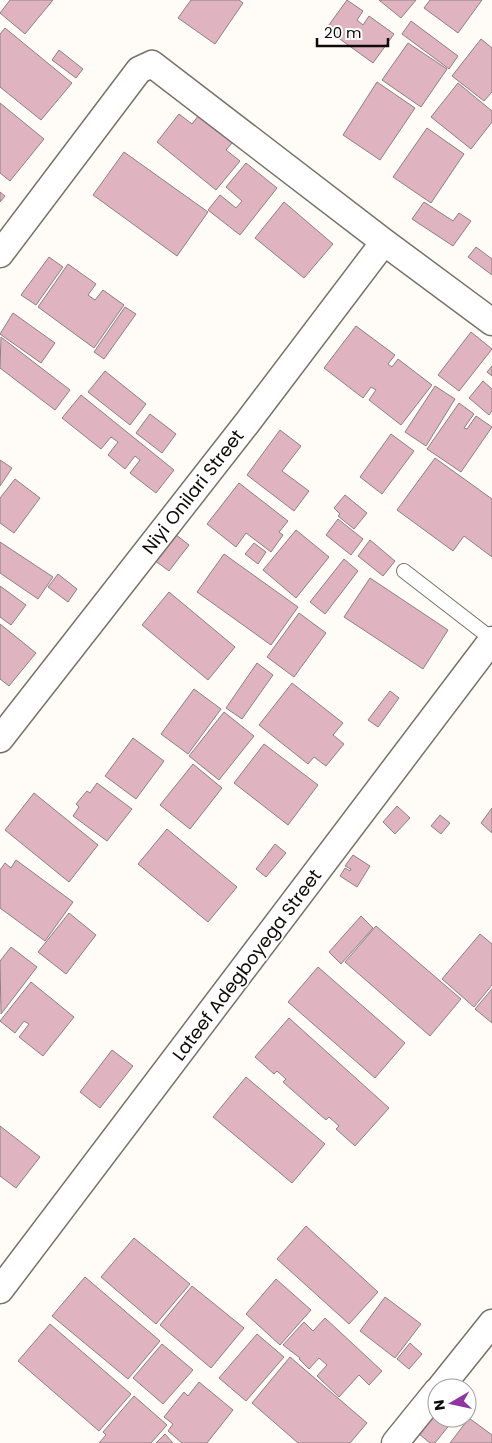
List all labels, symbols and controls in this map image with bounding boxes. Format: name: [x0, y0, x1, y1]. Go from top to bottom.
scale bar: [317, 15, 388, 47]
text: 20 m: [324, 22, 362, 43]
street label: Niyi Onilari Street: [136, 424, 249, 559]
street label: Lateef Adegboyega Street: [166, 864, 327, 1066]
north arrow: [427, 1378, 477, 1428]
text: N: [428, 1398, 450, 1412]

